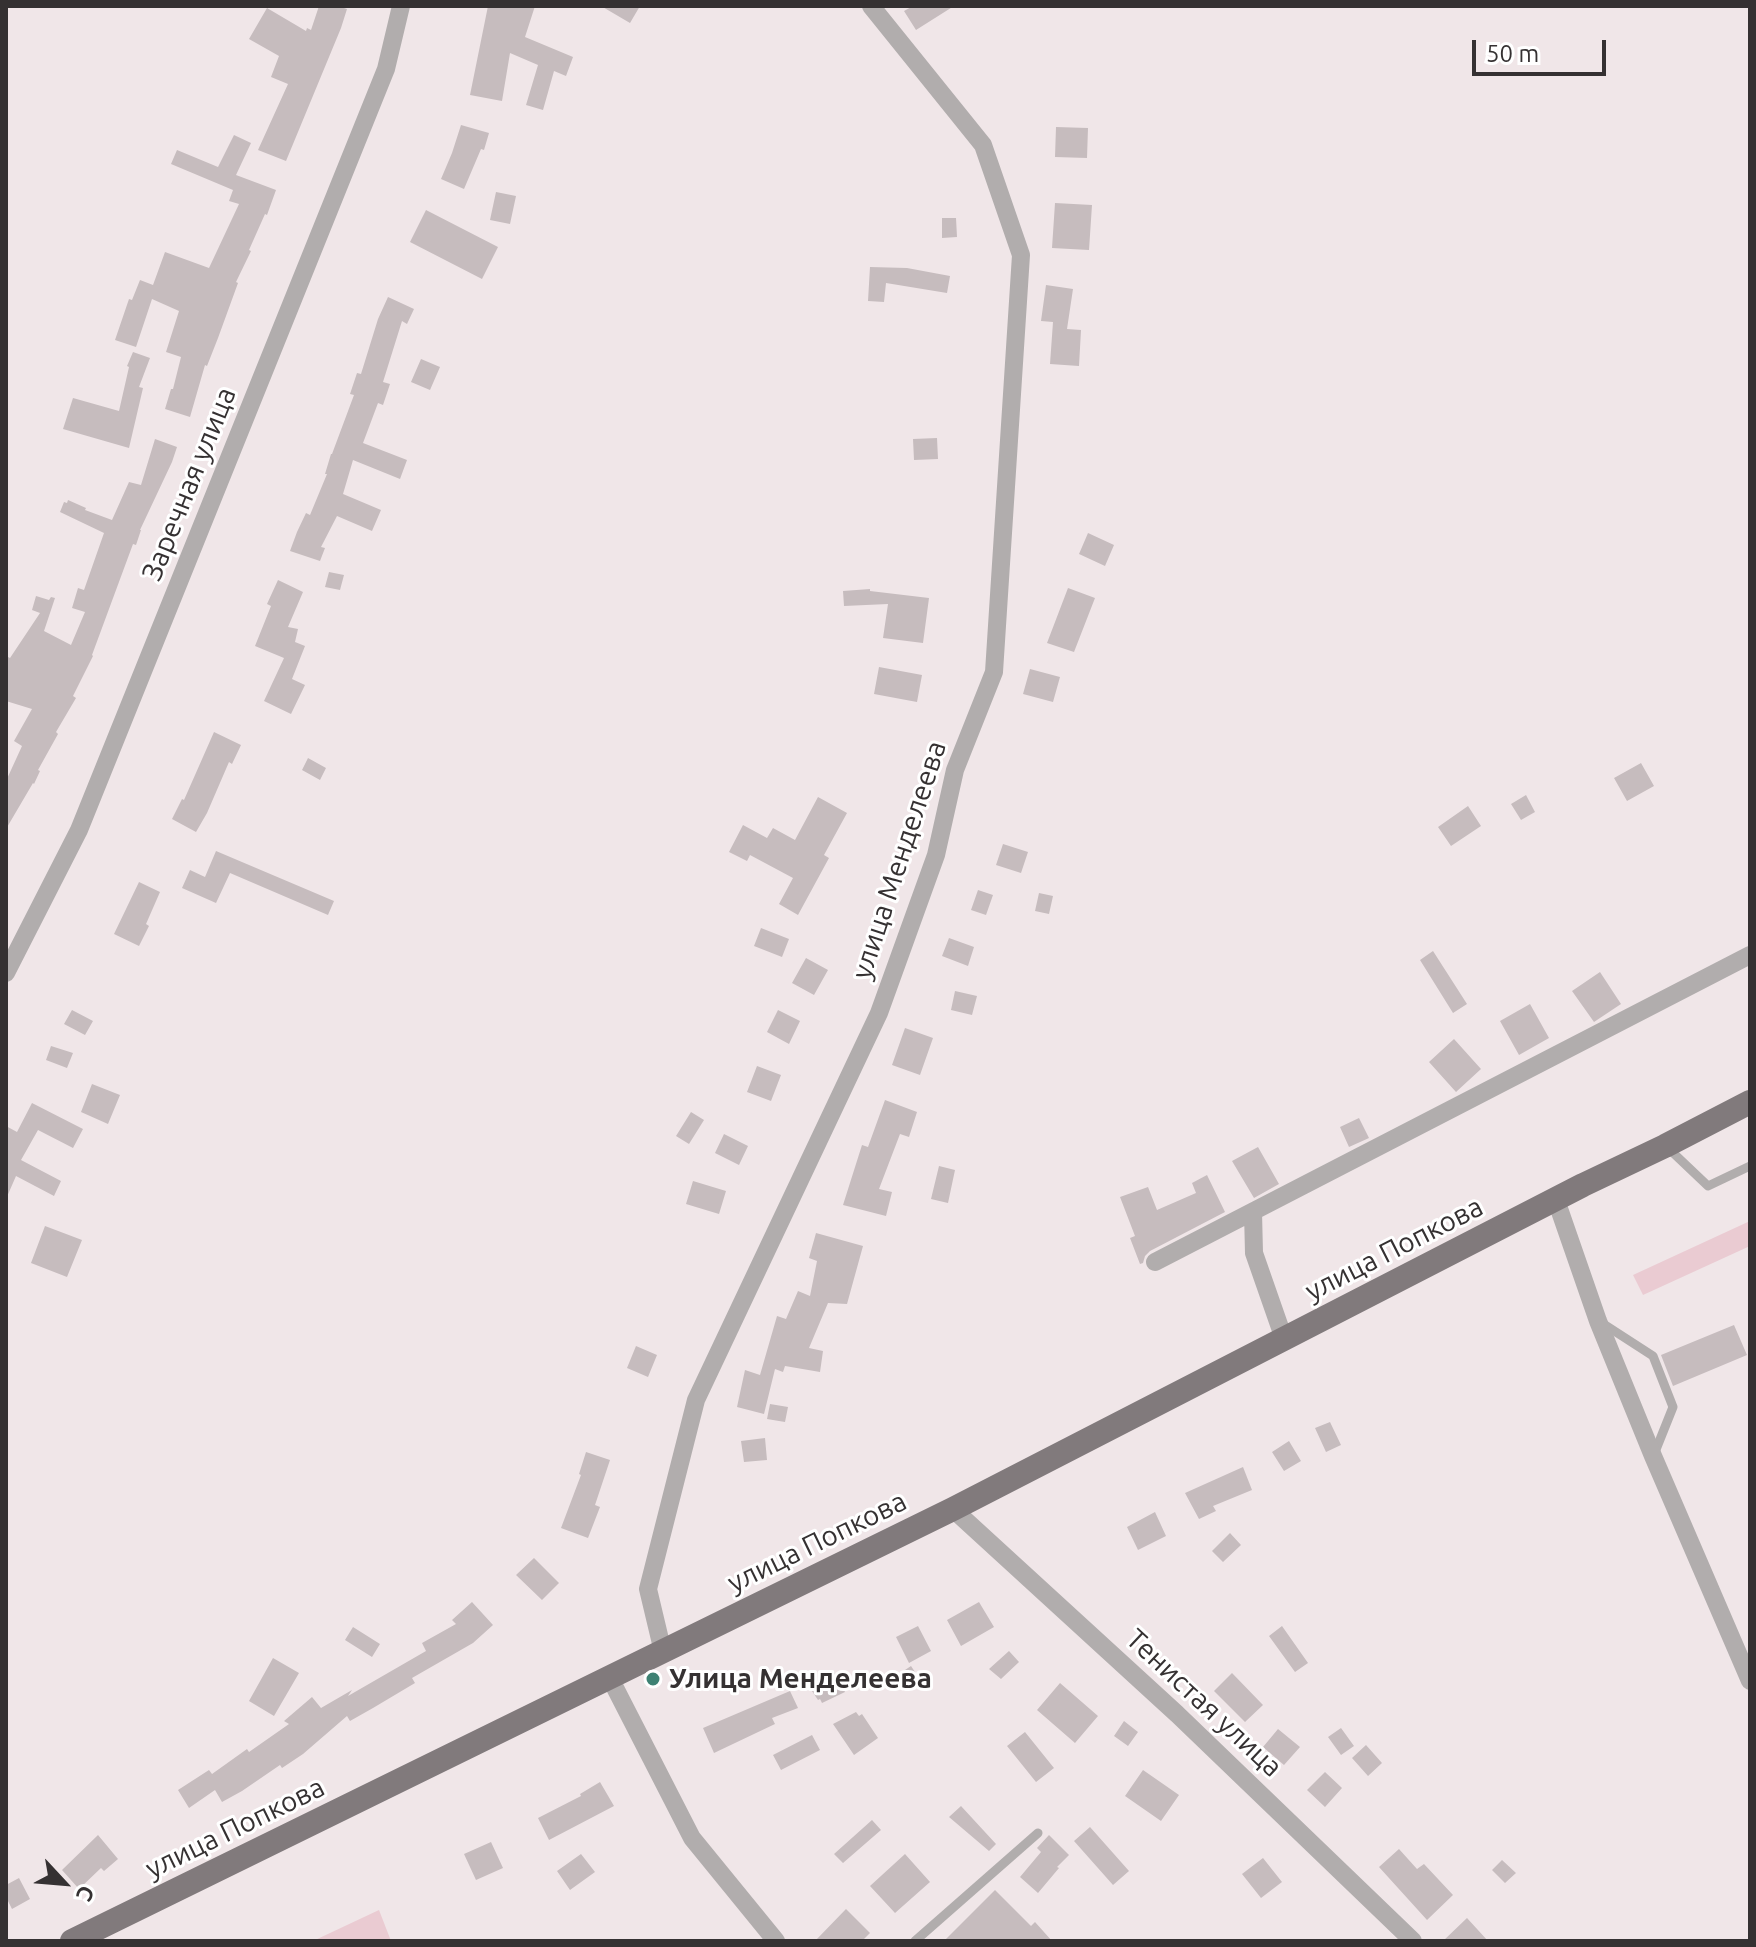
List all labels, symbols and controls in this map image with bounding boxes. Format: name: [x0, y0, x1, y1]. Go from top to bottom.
scale bar: [1476, 24, 1610, 74]
text: 50 m: [1486, 40, 1539, 67]
street label: Заречная улица: [135, 382, 243, 586]
street label: улица Менделеева: [845, 737, 953, 983]
street label: улица Попкова: [1300, 1190, 1488, 1308]
street label: улица Попкова: [722, 1484, 912, 1600]
street label: Тенистая улица: [1119, 1622, 1289, 1784]
place label: Улица Менделеева: [669, 1662, 932, 1696]
marker: Улица Менделеева: [644, 1670, 662, 1688]
street label: улица Попкова: [140, 1770, 330, 1886]
north arrow: [24, 1843, 104, 1923]
text: С: [72, 1882, 100, 1906]

